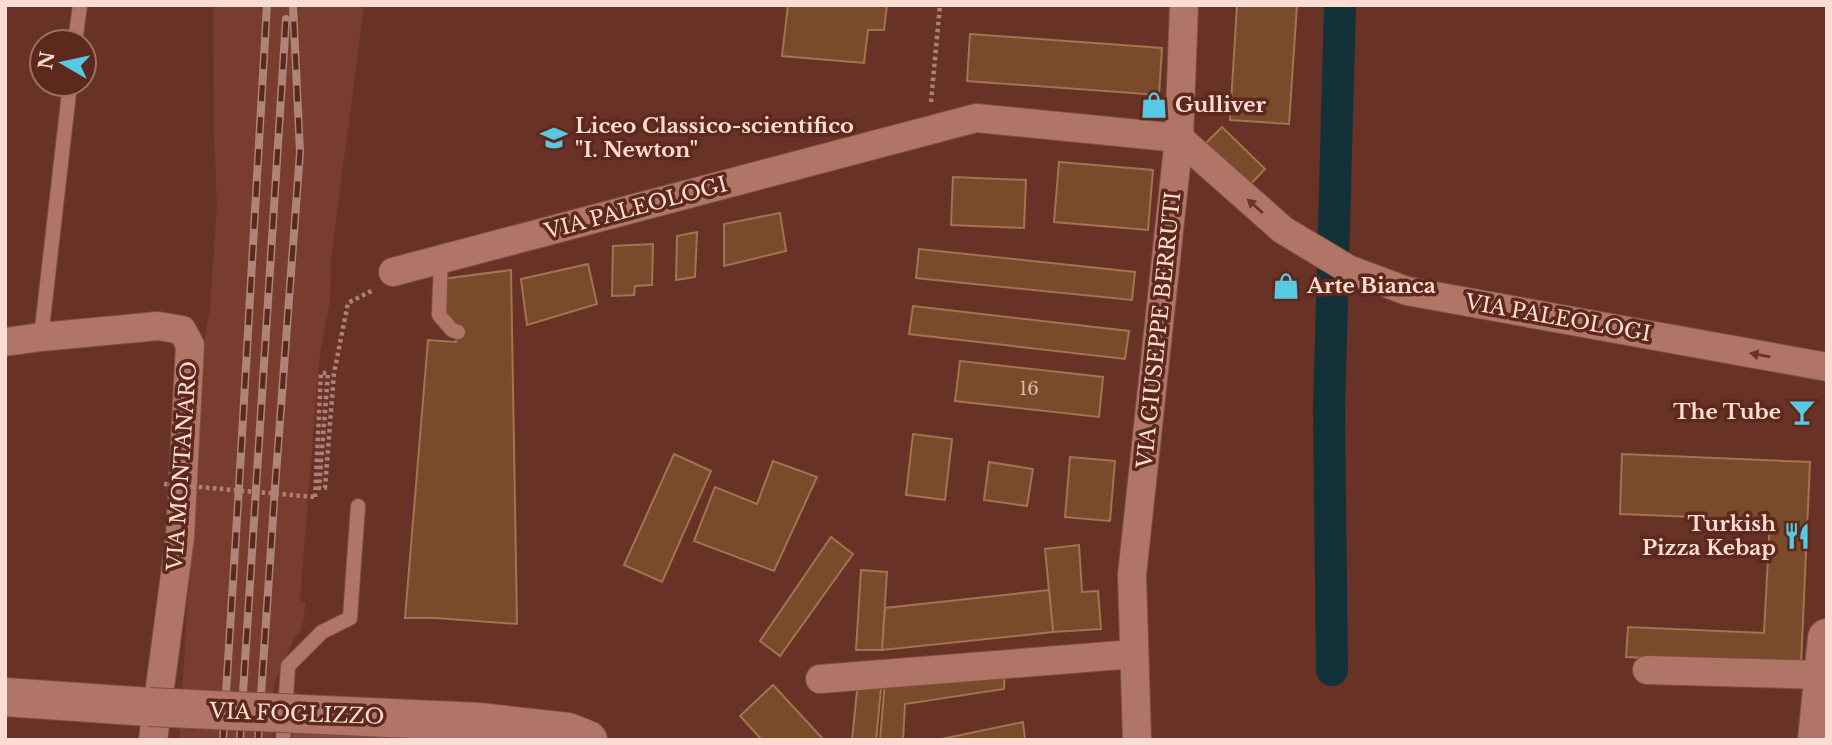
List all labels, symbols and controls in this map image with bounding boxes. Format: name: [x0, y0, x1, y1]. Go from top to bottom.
north arrow: [28, 28, 98, 98]
text: N: [34, 50, 59, 71]
shop icon: Gulliver: [1139, 90, 1169, 120]
place label: Gulliver: [1175, 92, 1267, 118]
place label: Liceo Classico-scientifico "I. Newton": [575, 113, 854, 163]
school or university icon: Liceo Classico-scientifico "I. Newton": [539, 123, 569, 153]
street label: VIA PALEOLOGI: [541, 171, 730, 245]
street label: VIA GIUSEPPE BERRUTI: [1131, 190, 1186, 471]
one-way arrow: [1246, 198, 1264, 214]
shop icon: Arte Bianca: [1271, 271, 1301, 301]
place label: Arte Bianca: [1306, 273, 1436, 299]
street label: VIA PALEOLOGI: [1462, 289, 1653, 347]
one-way arrow: [1749, 349, 1771, 360]
street label: VIA MONTANARO: [162, 360, 202, 573]
house number: 16: [1019, 378, 1039, 400]
bar icon: The Tube: [1787, 397, 1817, 427]
place label: The Tube: [1673, 399, 1781, 425]
place label: Turkish Pizza Kebap: [1642, 511, 1776, 561]
restaurant icon: Turkish Pizza Kebap: [1782, 521, 1812, 551]
street label: VIA FOGLIZZO: [208, 698, 385, 730]

